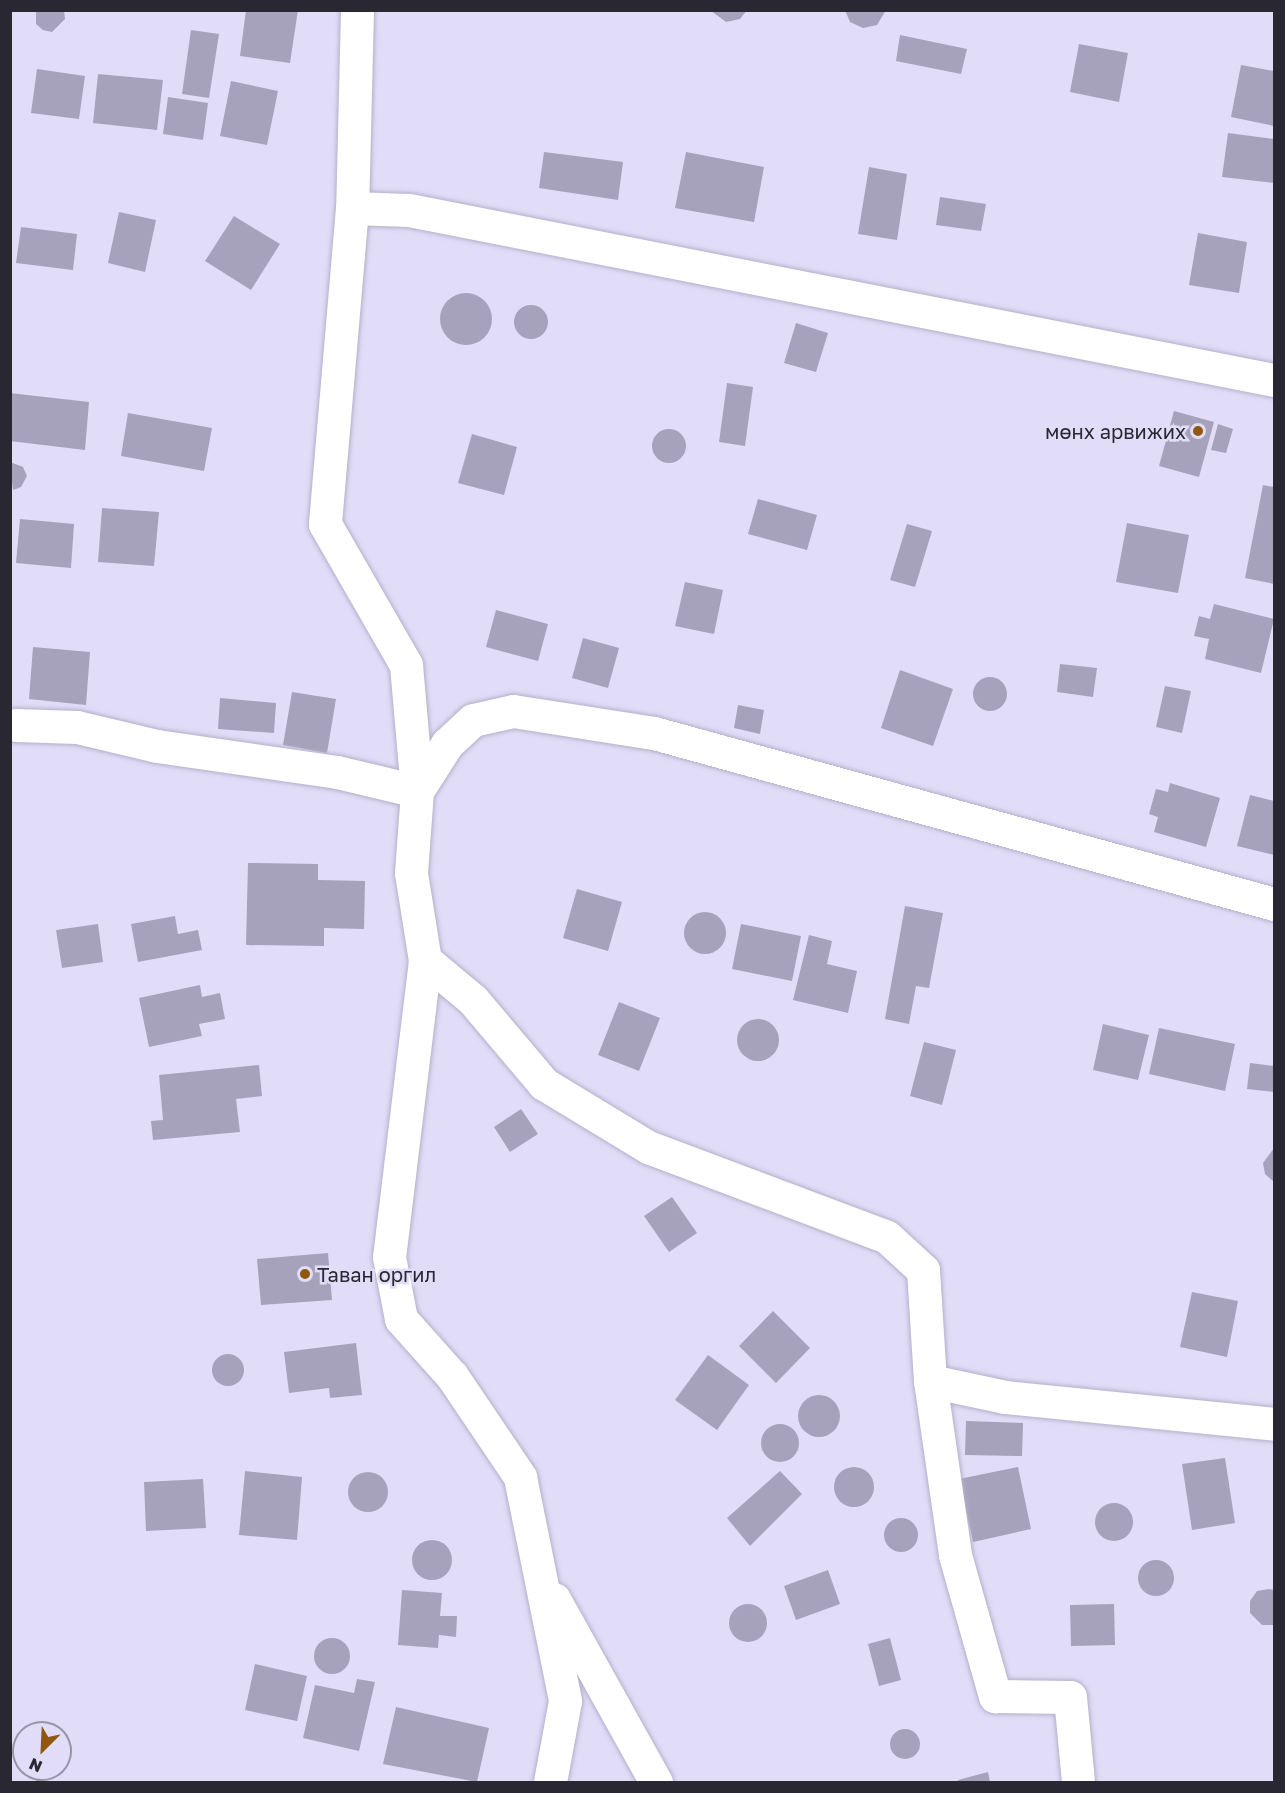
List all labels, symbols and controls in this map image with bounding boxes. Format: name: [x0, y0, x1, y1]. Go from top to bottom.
place label: мөнх арвижих: [1045, 419, 1186, 443]
marker: мөнх арвижих: [1191, 424, 1205, 438]
place label: Таван оргил: [317, 1262, 436, 1286]
marker: Таван оргил: [298, 1267, 312, 1281]
north arrow: [12, 1721, 72, 1781]
text: N: [26, 1754, 45, 1777]

